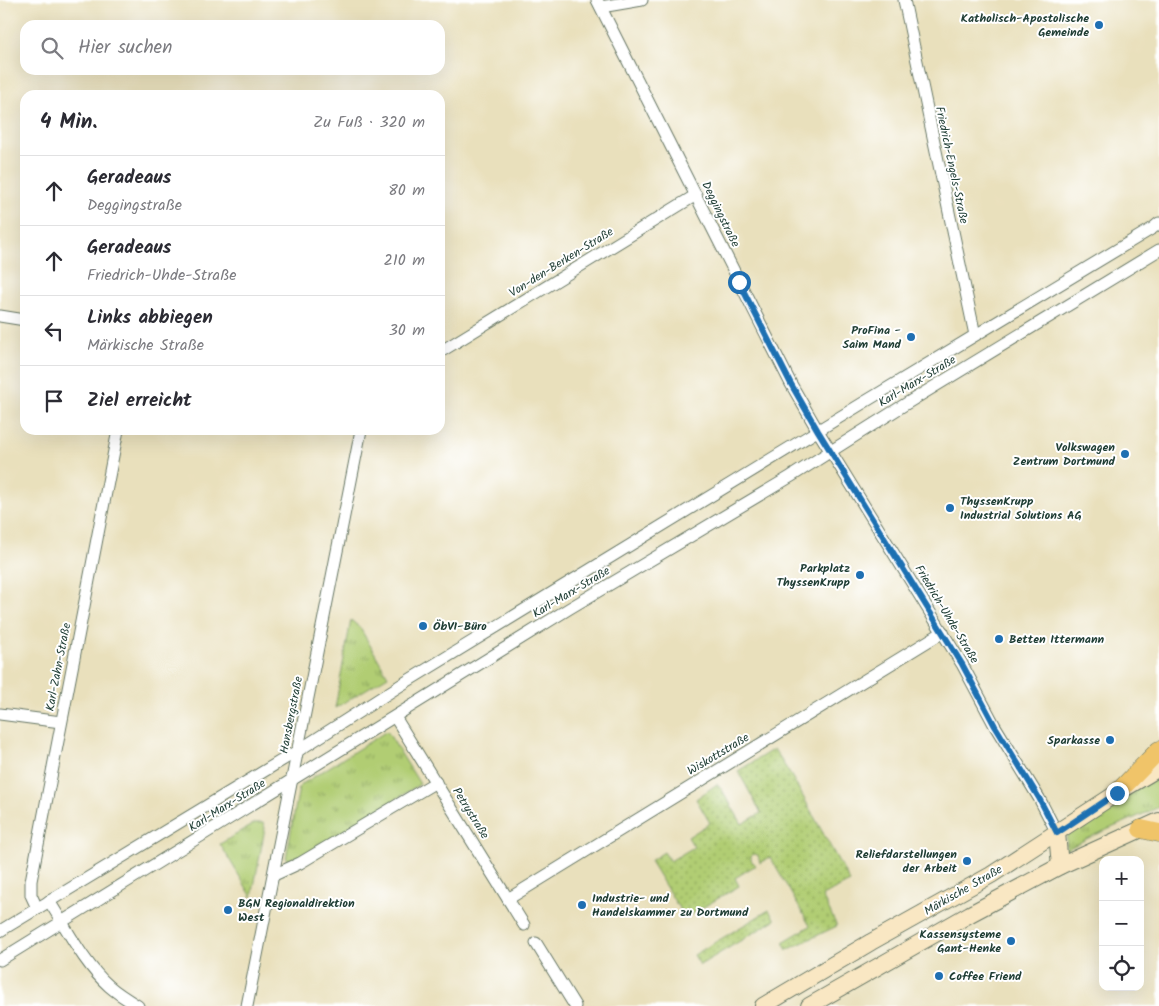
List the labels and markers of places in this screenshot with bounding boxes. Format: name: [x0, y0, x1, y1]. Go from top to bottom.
place label: Katholisch-Apostolische Gemeinde: [961, 9, 1089, 42]
marker: Katholisch-Apostolische Gemeinde: [1093, 19, 1105, 31]
place label: ProFina - Saim Mand: [842, 321, 902, 354]
marker: ProFina - Saim Mand: [905, 331, 917, 343]
place label: Volkswagen Zentrum Dortmund: [1013, 438, 1116, 471]
marker: Volkswagen Zentrum Dortmund: [1119, 448, 1131, 460]
place label: ThyssenKrupp Industrial Solutions AG: [960, 492, 1082, 525]
marker: ThyssenKrupp Industrial Solutions AG: [944, 502, 956, 514]
place label: Parkplatz ThyssenKrupp: [776, 559, 851, 592]
marker: Parkplatz ThyssenKrupp: [854, 569, 866, 581]
place label: ÖbVI-Büro: [433, 617, 487, 636]
marker: ÖbVI-Büro: [417, 620, 429, 632]
place label: Betten Ittermann: [1009, 630, 1105, 649]
marker: Betten Ittermann: [993, 633, 1005, 645]
place label: Sparkasse: [1047, 731, 1100, 750]
marker: Sparkasse: [1104, 734, 1116, 746]
place label: Reliefdarstellungen der Arbeit: [856, 845, 958, 878]
marker: Reliefdarstellungen der Arbeit: [961, 855, 973, 867]
place label: Industrie- und Handelskammer zu Dortmund: [592, 889, 749, 922]
place label: BGN Regionaldirektion West: [238, 894, 355, 927]
marker: Industrie- und Handelskammer zu Dortmund: [576, 899, 588, 911]
marker: BGN Regionaldirektion West: [222, 904, 234, 916]
place label: Kassensysteme Gant-Henke: [920, 925, 1001, 958]
marker: Kassensysteme Gant-Henke: [1005, 935, 1017, 947]
place label: Coffee Friend: [949, 967, 1022, 986]
marker: Coffee Friend: [933, 970, 945, 982]

